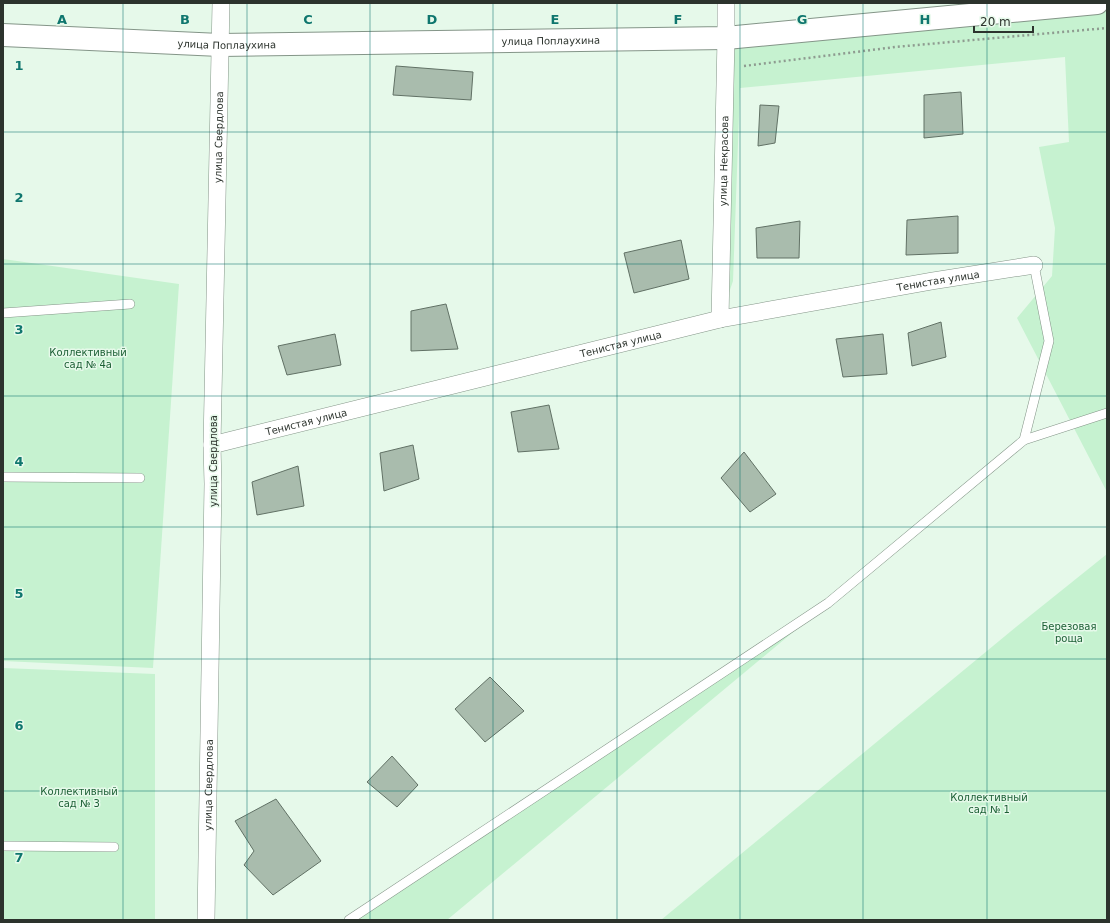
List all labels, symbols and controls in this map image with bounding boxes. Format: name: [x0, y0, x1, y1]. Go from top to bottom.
scale bar: [974, 8, 1033, 34]
text: A: [57, 12, 67, 27]
text: B: [180, 12, 190, 27]
text: C: [303, 12, 313, 27]
text: D: [427, 12, 438, 27]
text: E: [551, 12, 559, 27]
text: F: [674, 12, 682, 27]
text: G: [797, 12, 807, 27]
text: H: [920, 12, 930, 27]
text: 20 m: [980, 15, 1011, 29]
street label: улица Поплаухина: [501, 35, 600, 47]
street label: улица Поплаухина: [177, 38, 276, 51]
text: 1: [14, 58, 24, 73]
street label: улица Свердлова: [212, 91, 225, 183]
street label: улица Некрасова: [717, 116, 730, 207]
text: 2: [14, 190, 24, 205]
street label: Тенистая улица: [895, 269, 980, 293]
text: 3: [14, 322, 24, 337]
street label: Тенистая улица: [578, 329, 663, 360]
park label: Коллективный сад № 4а: [49, 347, 127, 370]
street label: Тенистая улица: [263, 407, 348, 438]
street label: улица Свердлова: [208, 415, 219, 507]
text: 4: [14, 454, 24, 469]
text: 5: [14, 586, 24, 601]
park label: Березовая роща: [1042, 621, 1097, 644]
text: 6: [14, 718, 24, 733]
street label: улица Свердлова: [202, 739, 215, 831]
park label: Коллективный сад № 3: [40, 786, 118, 809]
park label: Коллективный сад № 1: [950, 792, 1028, 815]
text: 7: [14, 850, 24, 865]

